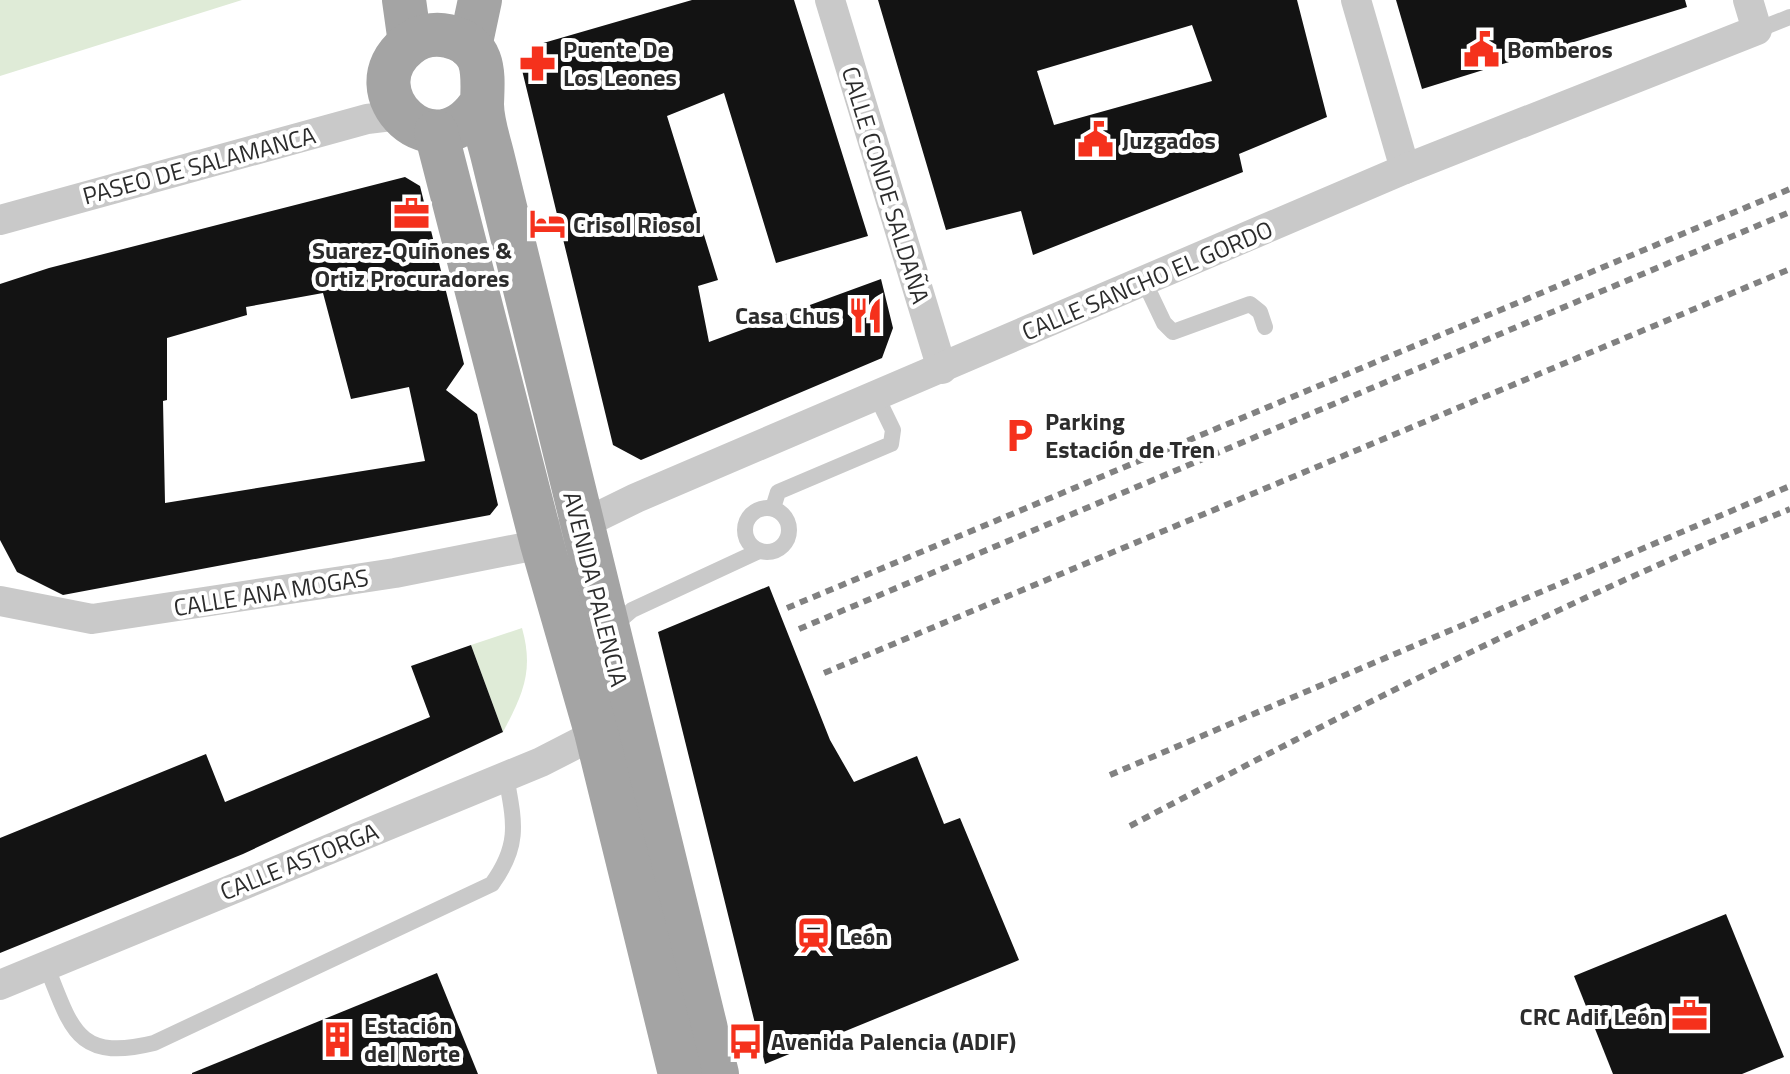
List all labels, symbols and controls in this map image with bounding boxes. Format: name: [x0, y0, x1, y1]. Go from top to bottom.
public building icon: Bomberos: [1462, 30, 1500, 68]
place label: Puente De Los Leones: [563, 31, 677, 95]
place label: Bomberos: [1507, 31, 1613, 67]
pharmacy icon: Puente De Los Leones: [518, 44, 556, 82]
street label: CALLE CONDE SALDAÑA: [833, 62, 939, 308]
street label: PASEO DE SALAMANCA: [79, 117, 319, 213]
public building icon: Juzgados: [1077, 121, 1115, 159]
place label: Juzgados: [1122, 122, 1216, 158]
office icon: Suarez-Quiñones & Ortiz Procuradores: [393, 194, 431, 232]
hotel icon: Crisol Riosol: [528, 205, 566, 243]
place label: Crisol Riosol: [573, 206, 701, 242]
street label: CALLE SANCHO EL GORDO: [1016, 211, 1278, 349]
place label: Suarez-Quiñones & Ortiz Procuradores: [312, 232, 512, 296]
restaurant icon: Casa Chus: [847, 296, 885, 334]
place label: Casa Chus: [735, 297, 840, 333]
place label: Parking Estación de Tren: [1045, 403, 1215, 467]
parking icon: Parking Estación de Tren: [1000, 416, 1038, 454]
street label: AVENIDA PALENCIA: [554, 488, 638, 690]
street label: CALLE ANA MOGAS: [171, 559, 371, 625]
street label: CALLE ASTORGA: [214, 813, 384, 909]
station icon: León: [794, 917, 832, 955]
place label: León: [839, 918, 889, 954]
office icon: CRC Adif León: [1670, 997, 1708, 1035]
place label: CRC Adif León: [1520, 998, 1663, 1034]
place label: Estación del Norte: [364, 1007, 460, 1071]
building icon: Estación del Norte: [319, 1020, 357, 1058]
bus stop icon: Avenida Palencia (ADIF): [726, 1022, 764, 1060]
place label: Avenida Palencia (ADIF): [771, 1023, 1016, 1059]

